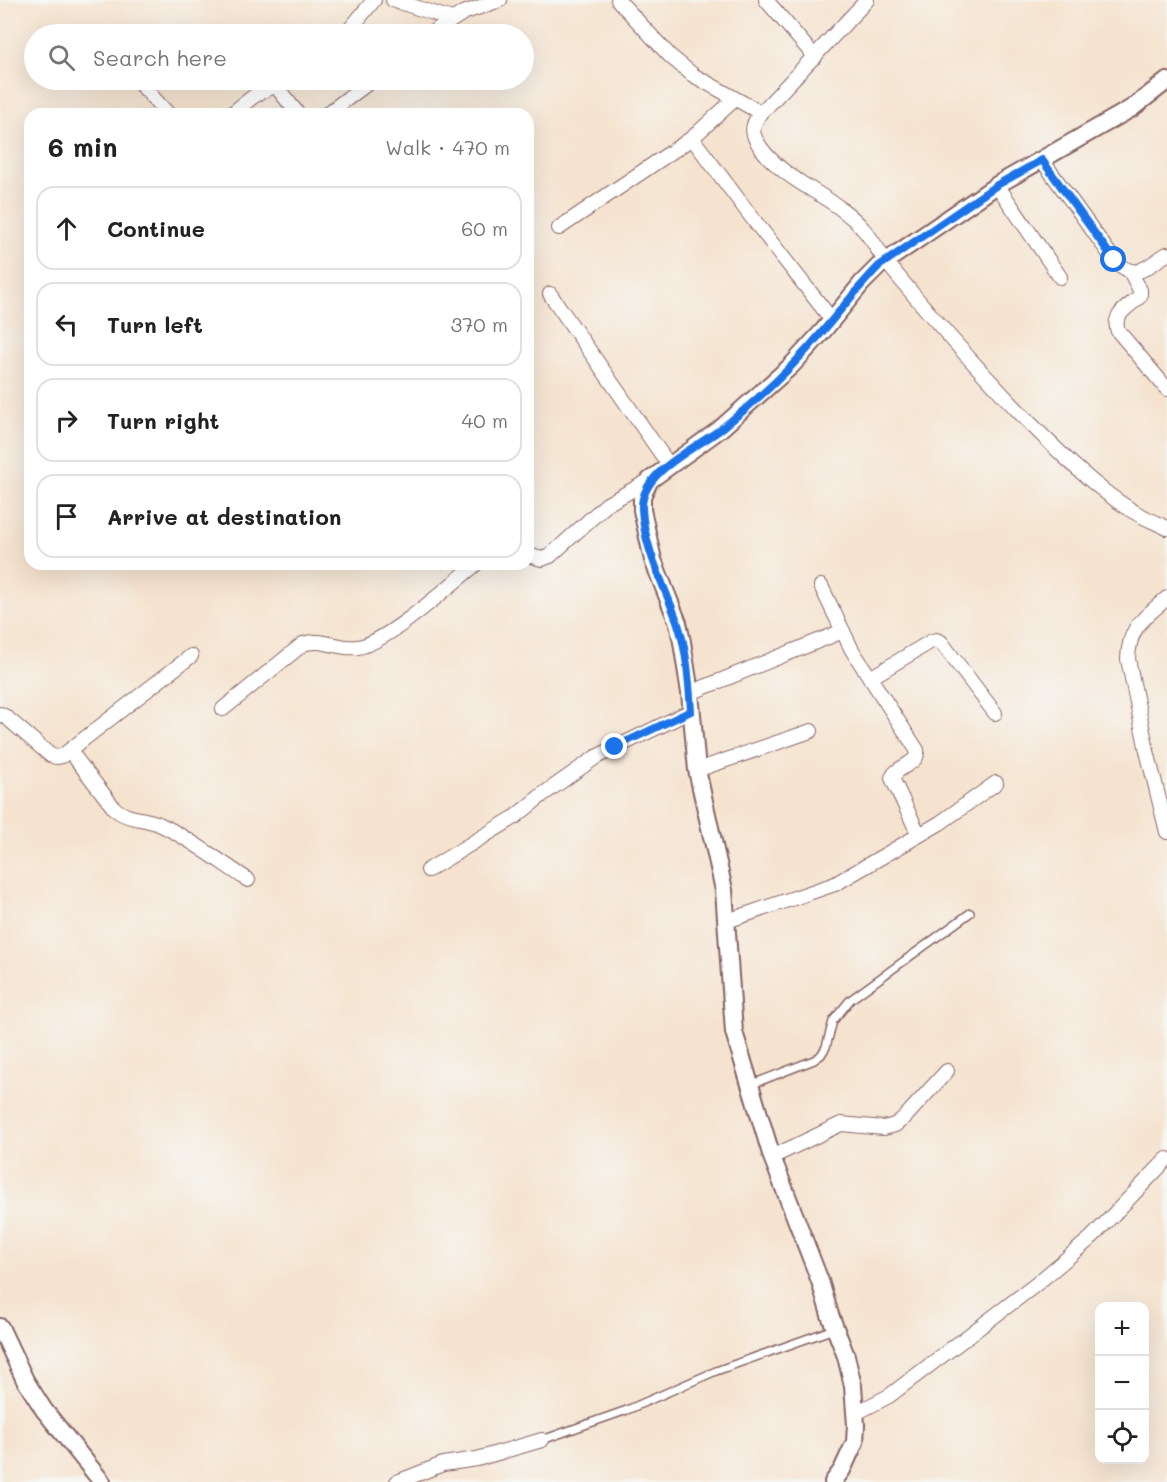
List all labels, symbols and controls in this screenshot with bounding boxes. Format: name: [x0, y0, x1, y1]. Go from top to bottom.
search box: [24, 24, 534, 90]
icon: search: [45, 41, 78, 74]
text: Search here: [93, 43, 227, 72]
text: 6 min: [48, 130, 117, 164]
text: Walk · 470 m: [385, 134, 510, 160]
icon: ahead: [50, 212, 83, 245]
text: Continue: [107, 214, 205, 243]
text: 60 m: [461, 215, 508, 241]
route start: [1100, 246, 1126, 272]
icon: left: [50, 308, 83, 341]
text: Turn left: [107, 310, 203, 339]
text: 370 m: [450, 311, 508, 337]
icon: right: [50, 404, 83, 437]
text: Turn right: [107, 406, 219, 435]
text: 40 m: [462, 407, 508, 433]
icon: arrive: [50, 500, 83, 533]
text: Arrive at destination: [107, 502, 342, 531]
route end: [601, 733, 627, 759]
map controls: [1095, 1302, 1149, 1464]
button: +: [1095, 1302, 1149, 1356]
button: −: [1095, 1356, 1149, 1410]
button: locate: [1095, 1410, 1149, 1464]

